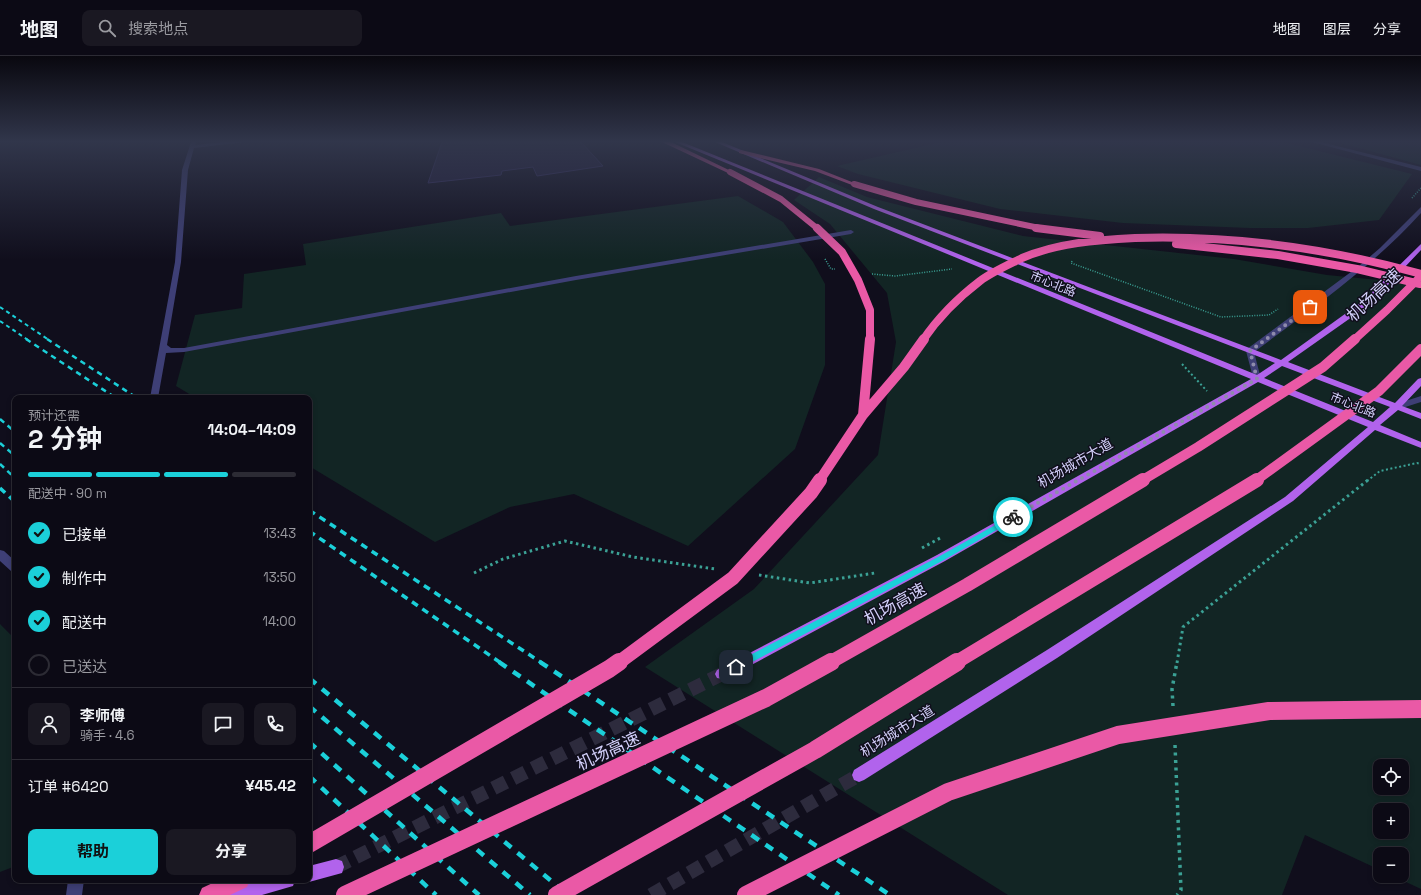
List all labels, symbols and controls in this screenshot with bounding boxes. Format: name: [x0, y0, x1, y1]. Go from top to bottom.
search box: [82, 10, 362, 46]
text: 地图: [20, 17, 58, 42]
icon: search: [96, 17, 118, 39]
text: 搜索地点: [128, 19, 188, 38]
text: 地图: [1273, 20, 1301, 38]
text: 图层: [1323, 20, 1351, 38]
text: 分享: [1373, 20, 1401, 38]
street label: 机场高速: [1342, 264, 1406, 326]
street label: 市心北路: [1028, 268, 1078, 300]
pin: [1293, 290, 1327, 324]
icon: bag: [1299, 296, 1321, 318]
street label: 市心北路: [1328, 389, 1378, 421]
text: 预计还需: [28, 407, 80, 424]
text: 14:04–14:09: [207, 420, 296, 439]
text: 2 分钟: [28, 422, 102, 456]
street label: 机场城市大道: [1034, 434, 1116, 492]
text: 配送中 · 90 m: [28, 485, 107, 502]
courier: [993, 497, 1033, 537]
icon: bike: [1002, 506, 1024, 528]
icon: check: [28, 522, 50, 544]
text: 已接单: [62, 525, 107, 544]
text: 13:43: [263, 525, 296, 542]
icon: check: [28, 566, 50, 588]
text: 制作中: [62, 569, 107, 588]
text: 13:50: [263, 569, 296, 586]
street label: 机场高速: [860, 578, 930, 630]
icon: check: [28, 610, 50, 632]
text: 配送中: [62, 613, 107, 632]
text: 14:00: [262, 613, 296, 630]
pin: [719, 650, 753, 684]
icon: home: [725, 656, 747, 678]
text: 已送达: [62, 657, 107, 676]
street label: 机场城市大道: [857, 701, 937, 761]
button: person: [28, 703, 70, 745]
button: chat: [202, 703, 244, 745]
button: phone: [254, 703, 296, 745]
text: 李师傅: [80, 706, 125, 725]
text: 骑手 · 4.6: [80, 727, 134, 744]
street label: 机场高速: [573, 727, 643, 775]
map controls: [1373, 759, 1409, 883]
button: locate: [1373, 759, 1409, 795]
text: ¥45.42: [245, 776, 296, 795]
text: 订单 #6420: [28, 777, 109, 796]
button: +: [1373, 803, 1409, 839]
button: 帮助: [28, 829, 158, 875]
button: 分享: [166, 829, 296, 875]
button: −: [1373, 847, 1409, 883]

